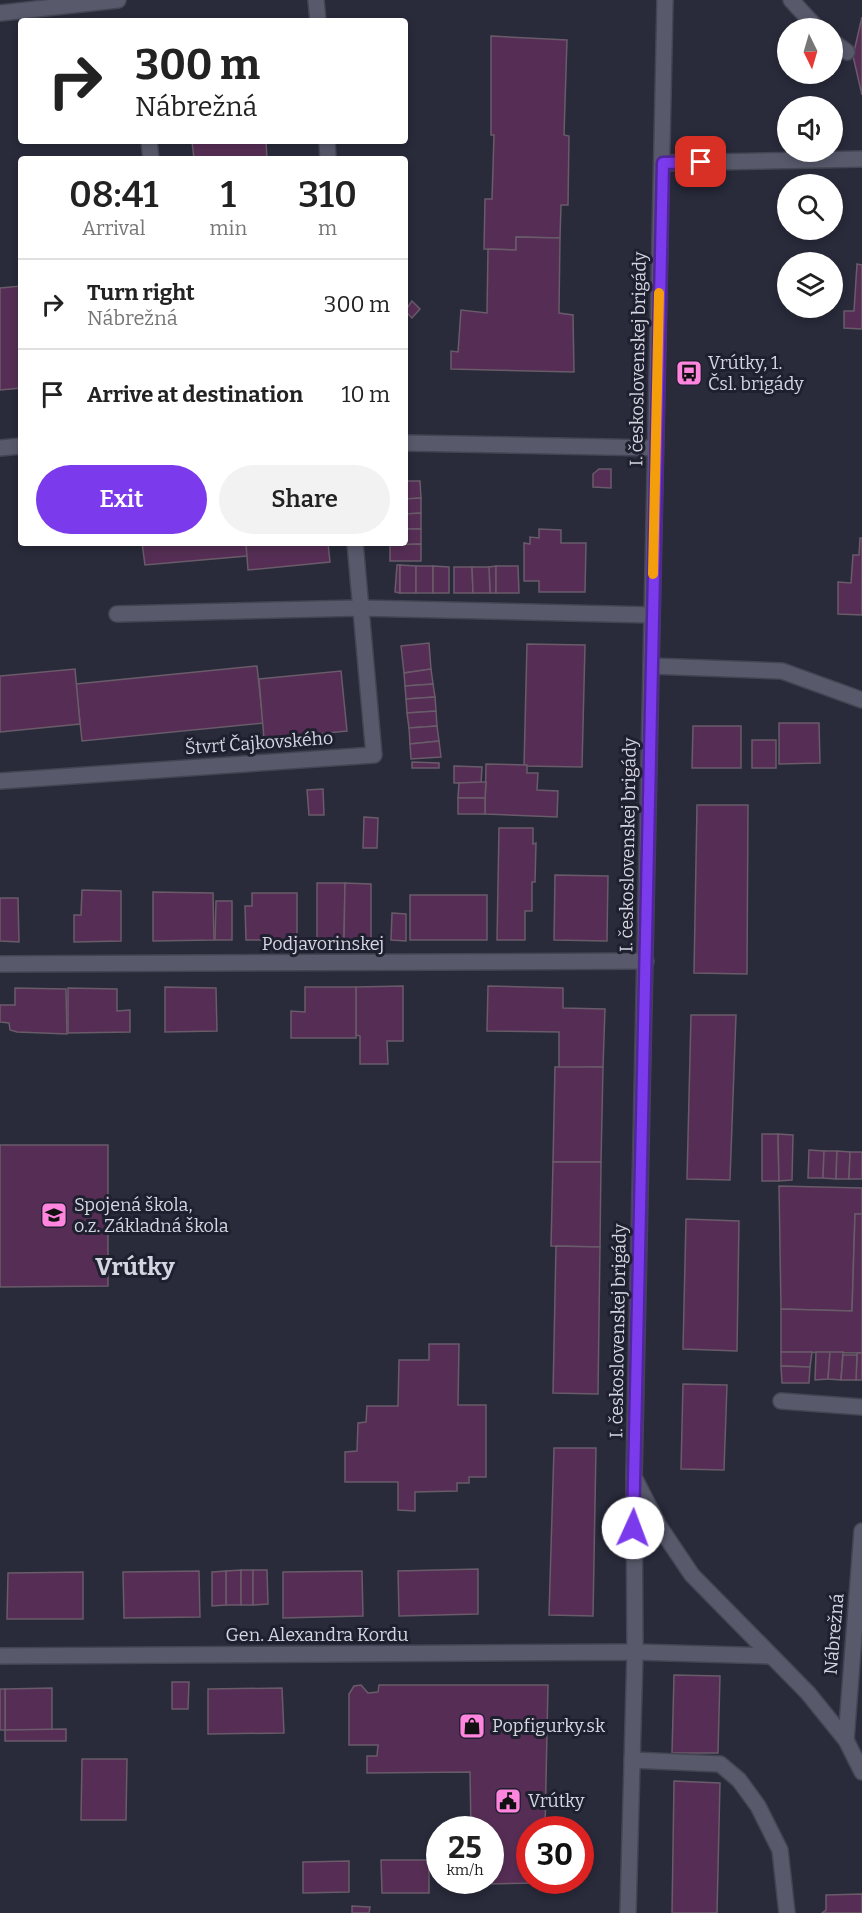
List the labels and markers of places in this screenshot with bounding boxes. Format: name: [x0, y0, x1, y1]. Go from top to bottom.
pin: [675, 136, 726, 187]
place label: Vrútky, 1. Čsl. brigády: [708, 352, 804, 395]
bus stop icon: Vrútky, 1. Čsl. brigády: [674, 358, 704, 388]
place label: Spojená škola, o.z. Základná škola: [74, 1194, 229, 1237]
school or university icon: Spojená škola, o.z. Základná škola: [39, 1200, 69, 1230]
shop icon: Popfigurky.sk: [457, 1711, 487, 1741]
place label: Popfigurky.sk: [492, 1715, 606, 1737]
public building icon: Vrútky: [493, 1786, 523, 1816]
place label: Vrútky: [528, 1790, 585, 1812]

